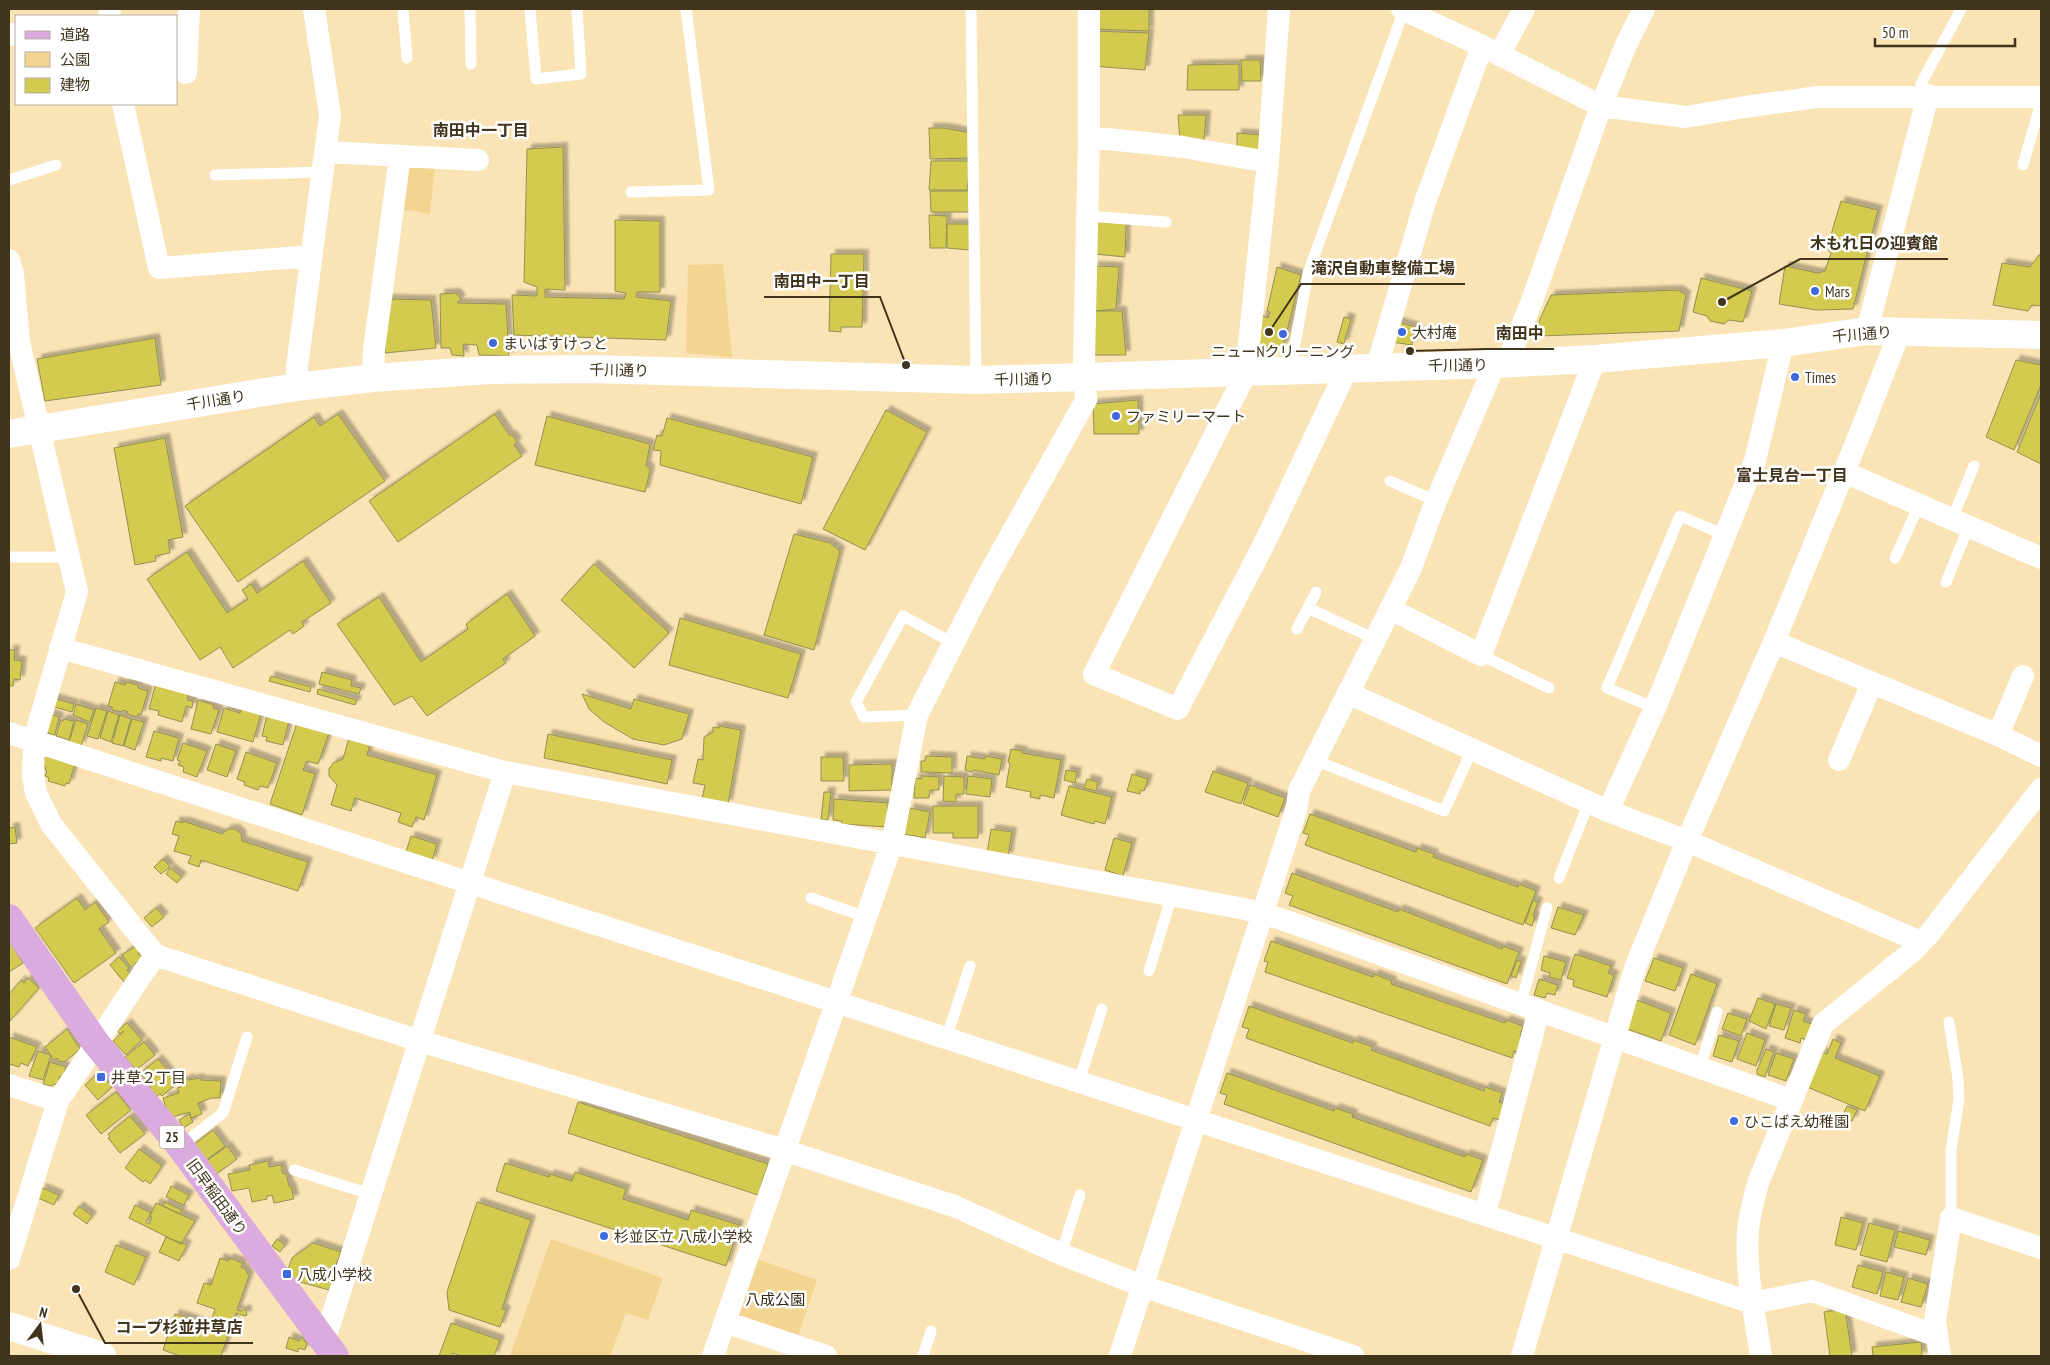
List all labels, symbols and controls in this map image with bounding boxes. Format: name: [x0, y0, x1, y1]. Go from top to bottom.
legend: [15, 15, 178, 105]
scale bar: [1875, 15, 2015, 47]
text: 50 m: [1882, 23, 1908, 42]
text: 道路: [60, 25, 90, 44]
text: 公園: [60, 50, 90, 69]
text: 建物: [60, 75, 90, 94]
district label: 南田中一丁目: [433, 120, 529, 140]
callout: 木もれ日の迎賓館: [1800, 228, 1948, 259]
text: 木もれ日の迎賓館: [1810, 233, 1938, 253]
callout: 滝沢自動車整備工場: [1301, 253, 1465, 284]
text: 滝沢自動車整備工場: [1311, 258, 1455, 278]
callout: 南田中一丁目: [764, 266, 880, 297]
text: 南田中一丁目: [774, 271, 870, 291]
place label: Mars: [1825, 282, 1850, 301]
marker: Mars: [1809, 285, 1821, 297]
callout: 南田中: [1486, 318, 1554, 349]
street label: 千川通り: [1831, 322, 1893, 346]
place label: 大村庵: [1412, 323, 1457, 342]
text: 南田中: [1496, 323, 1544, 343]
marker: 大村庵: [1396, 326, 1408, 338]
marker: ニューNクリーニング: [1277, 328, 1289, 340]
place label: まいばすけっと: [503, 334, 608, 353]
marker: まいばすけっと: [487, 337, 499, 349]
place label: ニューNクリーニング: [1211, 342, 1355, 361]
street label: 千川通り: [1428, 355, 1488, 375]
street label: 千川通り: [589, 360, 649, 380]
place label: Times: [1805, 368, 1836, 387]
street label: 千川通り: [994, 369, 1054, 389]
marker: Times: [1789, 371, 1801, 383]
street label: 千川通り: [185, 386, 247, 414]
place label: ファミリーマート: [1126, 407, 1246, 426]
marker: ファミリーマート: [1110, 410, 1122, 422]
district label: 富士見台一丁目: [1736, 465, 1848, 485]
place label: 井草２丁目: [111, 1068, 186, 1087]
marker: 井草２丁目: [95, 1071, 107, 1083]
place label: ひこばえ幼稚園: [1744, 1112, 1849, 1131]
marker: ひこばえ幼稚園: [1728, 1115, 1740, 1127]
road number: 25: [160, 1126, 184, 1148]
street label: 旧早稲田通り: [183, 1155, 251, 1239]
place label: 杉並区立 八成小学校: [614, 1227, 752, 1246]
marker: 杉並区立 八成小学校: [598, 1230, 610, 1242]
place label: 八成小学校: [297, 1265, 372, 1284]
marker: 八成小学校: [281, 1268, 293, 1280]
park label: 八成公園: [745, 1290, 805, 1309]
north arrow: [15, 1300, 65, 1350]
text: N: [37, 1303, 49, 1322]
callout: コープ杉並井草店: [105, 1312, 253, 1343]
text: コープ杉並井草店: [115, 1317, 243, 1337]

